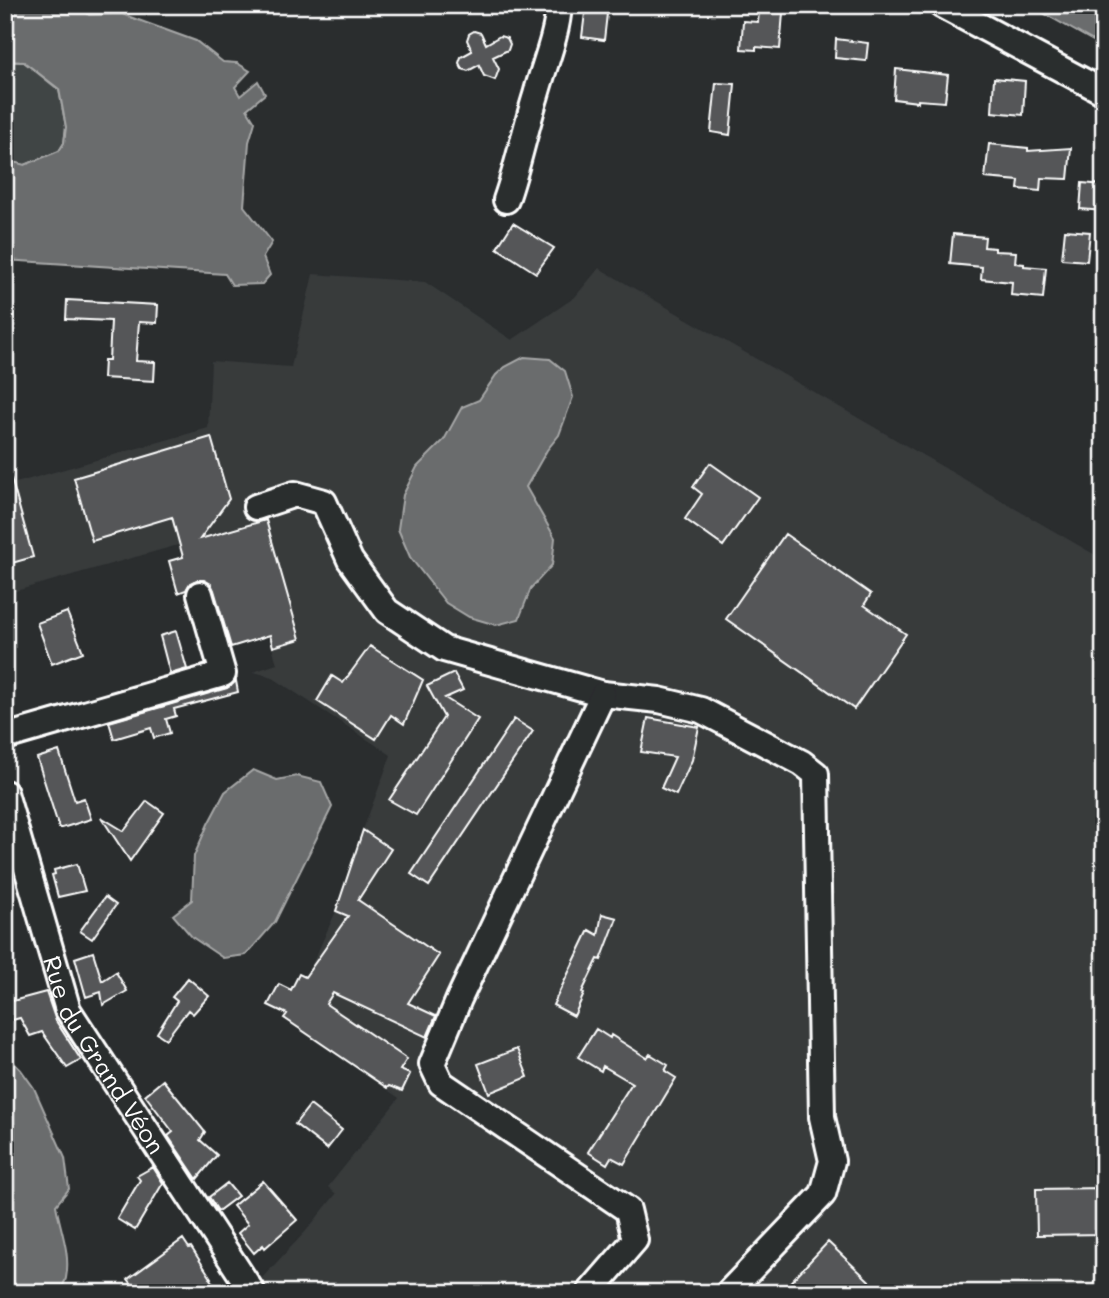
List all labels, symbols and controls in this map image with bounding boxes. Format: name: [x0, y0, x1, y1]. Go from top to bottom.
street label: Rue du Grand Véon: [38, 952, 173, 1159]

